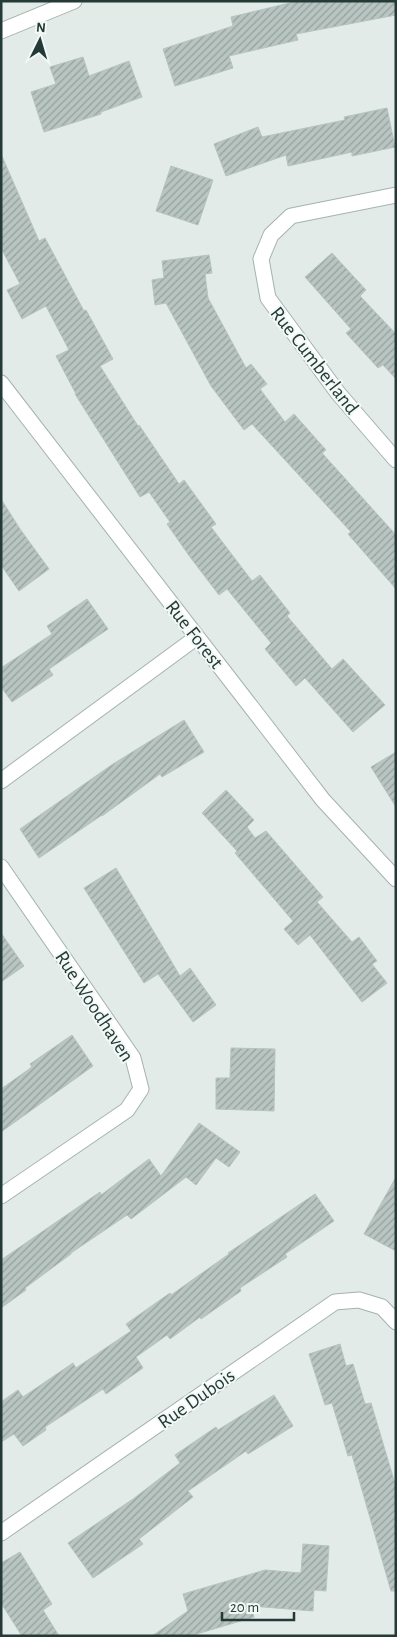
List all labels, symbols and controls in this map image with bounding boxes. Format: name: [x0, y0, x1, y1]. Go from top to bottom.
north arrow: [15, 15, 65, 65]
text: N: [36, 21, 47, 35]
street label: Rue Cumberland: [266, 303, 362, 418]
street label: Rue Forest: [162, 597, 227, 673]
street label: Rue Woodhaven: [51, 948, 137, 1065]
street label: Rue Dubois: [154, 1365, 239, 1432]
scale bar: [222, 1590, 294, 1622]
text: 20 m: [230, 1600, 259, 1615]

